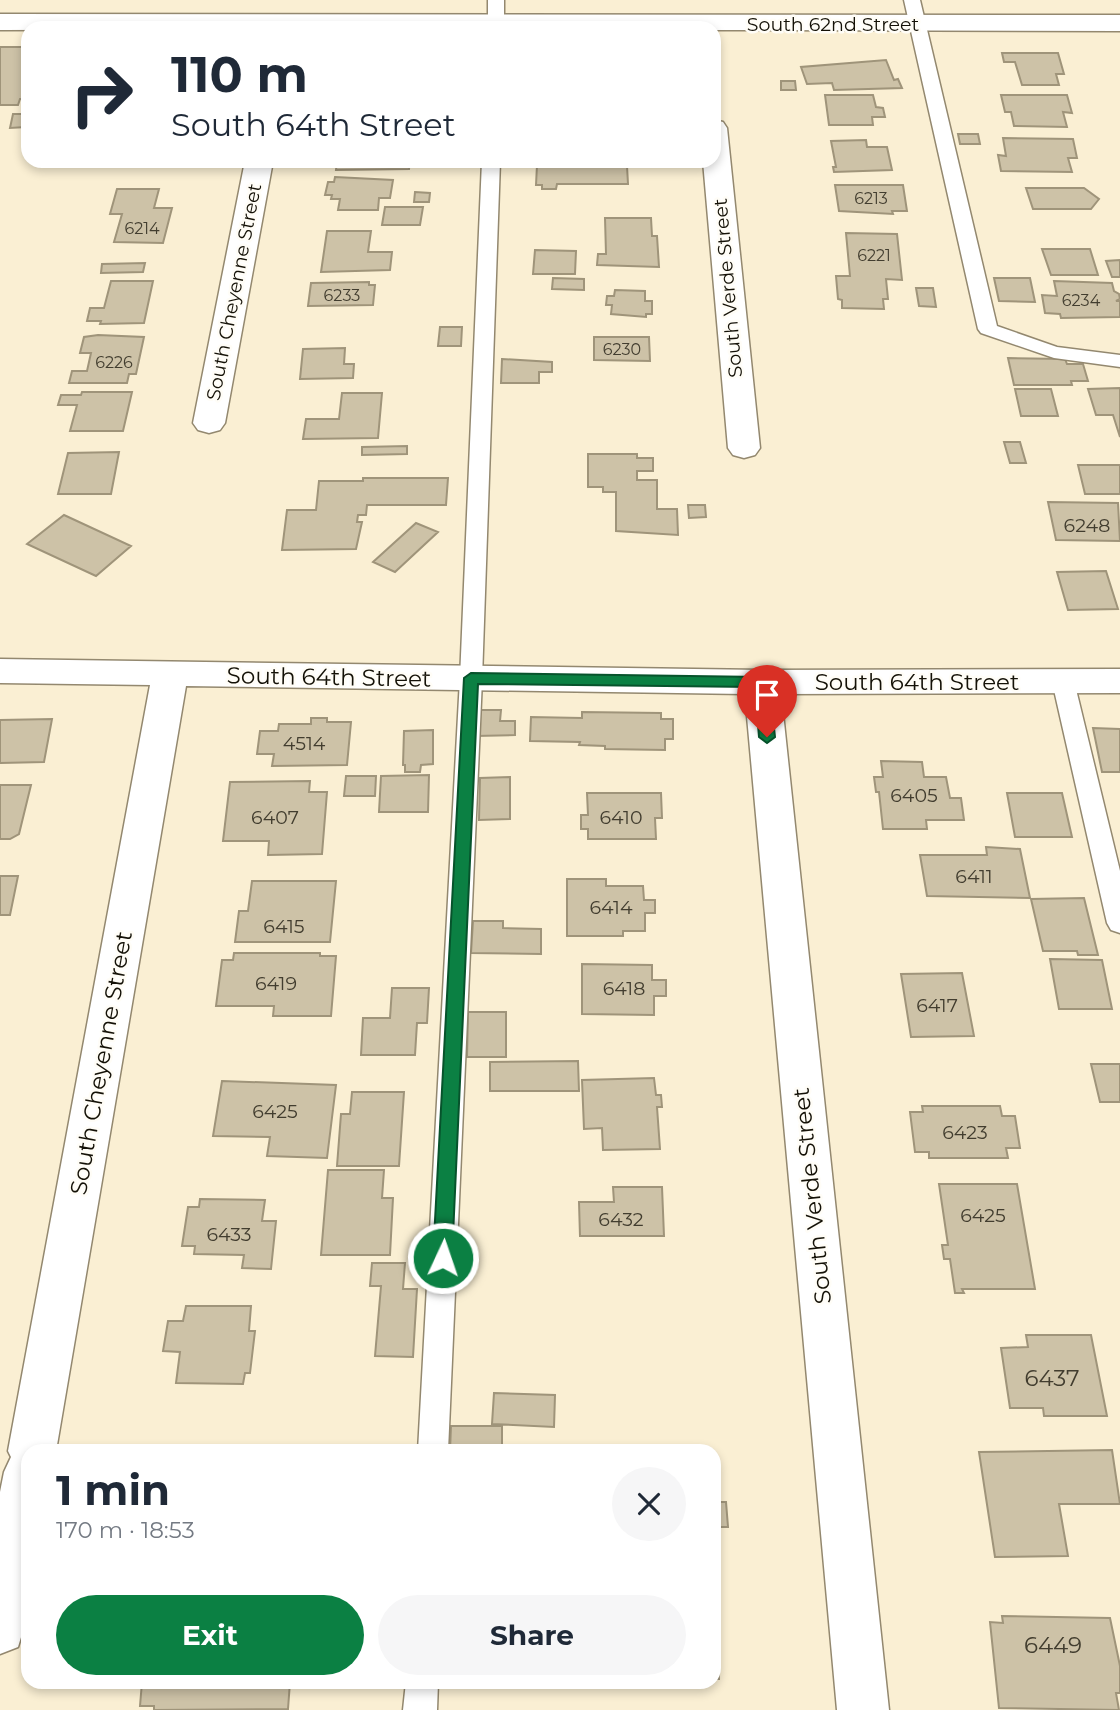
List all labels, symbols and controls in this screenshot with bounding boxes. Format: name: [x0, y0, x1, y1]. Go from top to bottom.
street label: South 62nd Street: [747, 13, 919, 36]
text: 110 m: [171, 45, 308, 104]
icon: right: [56, 49, 147, 140]
text: South 64th Street: [171, 105, 456, 144]
street label: South Cheyenne Street: [202, 181, 266, 402]
house number: 6213: [854, 189, 888, 208]
street label: South Verde Street: [709, 197, 747, 379]
house number: 6214: [124, 219, 160, 238]
house number: 6221: [857, 246, 891, 265]
house number: 6233: [324, 286, 360, 305]
house number: 6234: [1062, 291, 1101, 310]
house number: 6230: [603, 340, 641, 359]
house number: 6226: [95, 353, 133, 372]
house number: 6248: [1064, 514, 1110, 537]
street label: South 64th Street: [226, 661, 432, 693]
pin: [737, 665, 797, 737]
street label: South 64th Street: [815, 668, 1019, 696]
icon: arrive: [748, 676, 786, 714]
house number: 4514: [283, 732, 326, 755]
house number: 6405: [890, 784, 938, 807]
house number: 6407: [251, 806, 299, 829]
house number: 6410: [599, 806, 643, 829]
house number: 6411: [955, 865, 993, 888]
house number: 6414: [589, 896, 633, 919]
house number: 6415: [263, 915, 305, 938]
street label: South Cheyenne Street: [64, 929, 138, 1197]
house number: 6419: [255, 972, 297, 995]
house number: 6418: [603, 977, 645, 1000]
house number: 6417: [916, 994, 958, 1017]
street label: South Verde Street: [787, 1086, 837, 1306]
house number: 6425: [252, 1100, 298, 1123]
house number: 6423: [942, 1121, 988, 1144]
house number: 6425: [960, 1204, 1006, 1227]
house number: 6432: [598, 1208, 644, 1231]
position arrow: [406, 1221, 480, 1295]
house number: 6433: [206, 1223, 252, 1246]
house number: 6437: [1024, 1364, 1080, 1392]
text: 1 min: [56, 1464, 170, 1516]
button: close: [612, 1467, 686, 1541]
text: 170 m · 18:53: [56, 1516, 195, 1544]
button: Exit: [56, 1595, 364, 1675]
button: Share: [378, 1595, 686, 1675]
house number: 6449: [1024, 1631, 1082, 1659]

